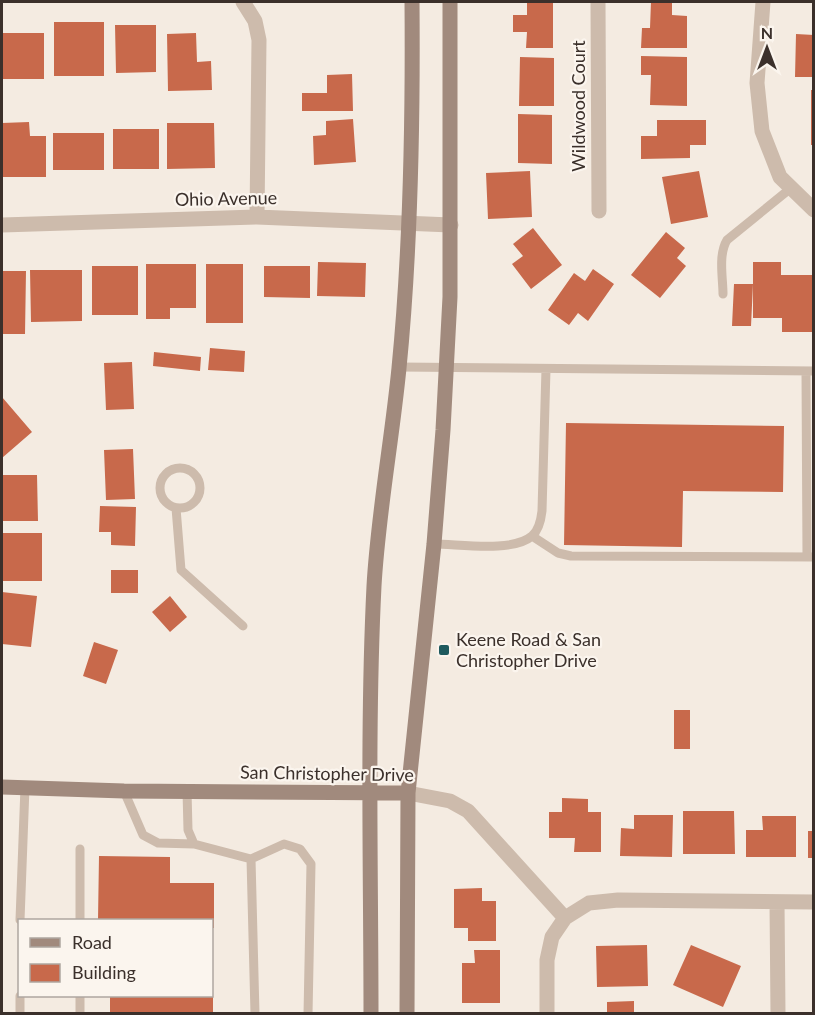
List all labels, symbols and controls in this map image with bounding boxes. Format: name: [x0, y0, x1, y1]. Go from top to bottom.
north arrow: [737, 18, 797, 78]
text: N: [761, 23, 773, 42]
street label: Wildwood Court: [567, 40, 589, 172]
street label: Ohio Avenue: [175, 186, 277, 210]
place label: Keene Road & San Christopher Drive: [456, 628, 601, 671]
marker: Keene Road & San Christopher Drive: [437, 643, 451, 657]
street label: San Christopher Drive: [240, 760, 414, 786]
legend: [18, 919, 213, 997]
text: Road: [72, 931, 112, 953]
text: Building: [72, 961, 136, 983]

